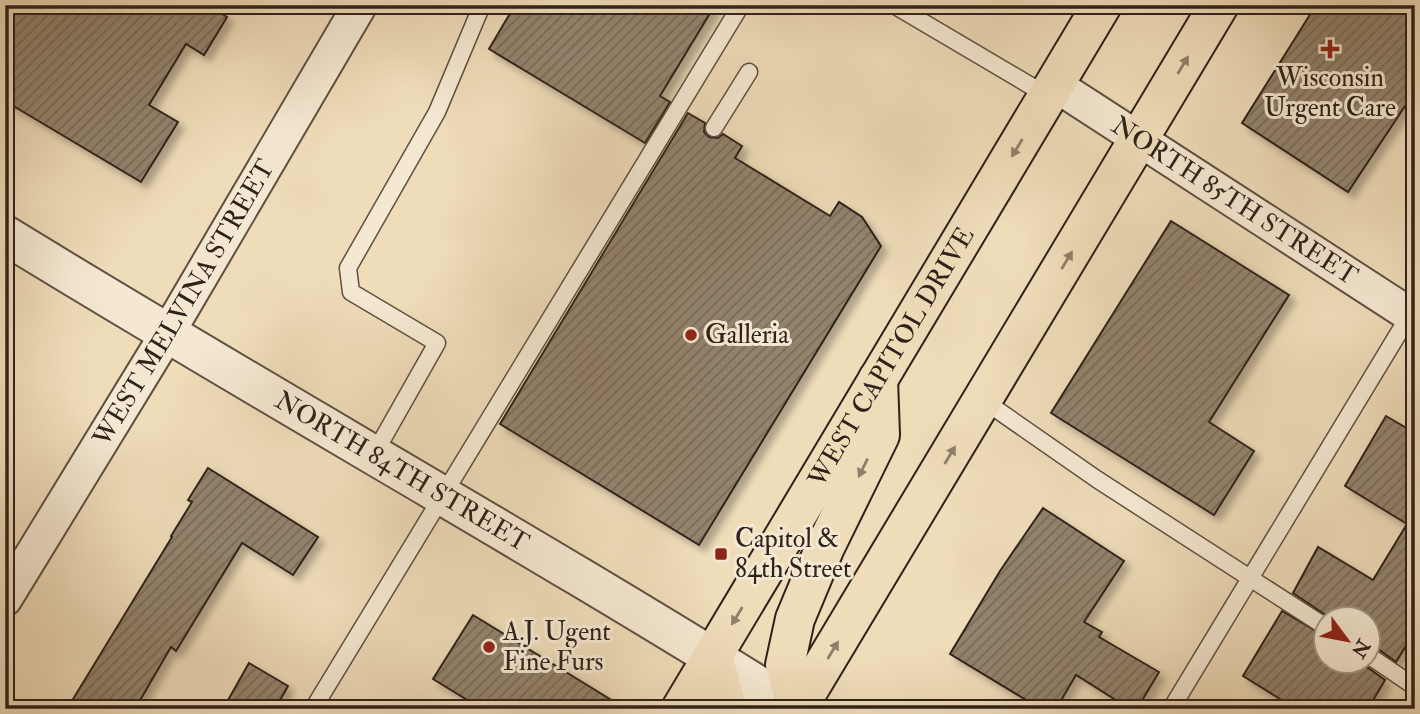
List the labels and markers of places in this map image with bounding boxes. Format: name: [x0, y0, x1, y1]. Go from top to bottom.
marker: Wisconsin Urgent Care: [1320, 39, 1340, 59]
place label: Wisconsin Urgent Care: [1264, 62, 1396, 124]
place label: Galleria: [705, 319, 789, 351]
marker: Galleria: [683, 327, 699, 343]
place label: Capitol & 84th Street: [735, 523, 851, 585]
marker: Capitol & 84th Street: [713, 546, 729, 562]
place label: A.J. Ugent Fine Furs: [502, 616, 611, 678]
marker: A.J. Ugent Fine Furs: [481, 639, 497, 655]

